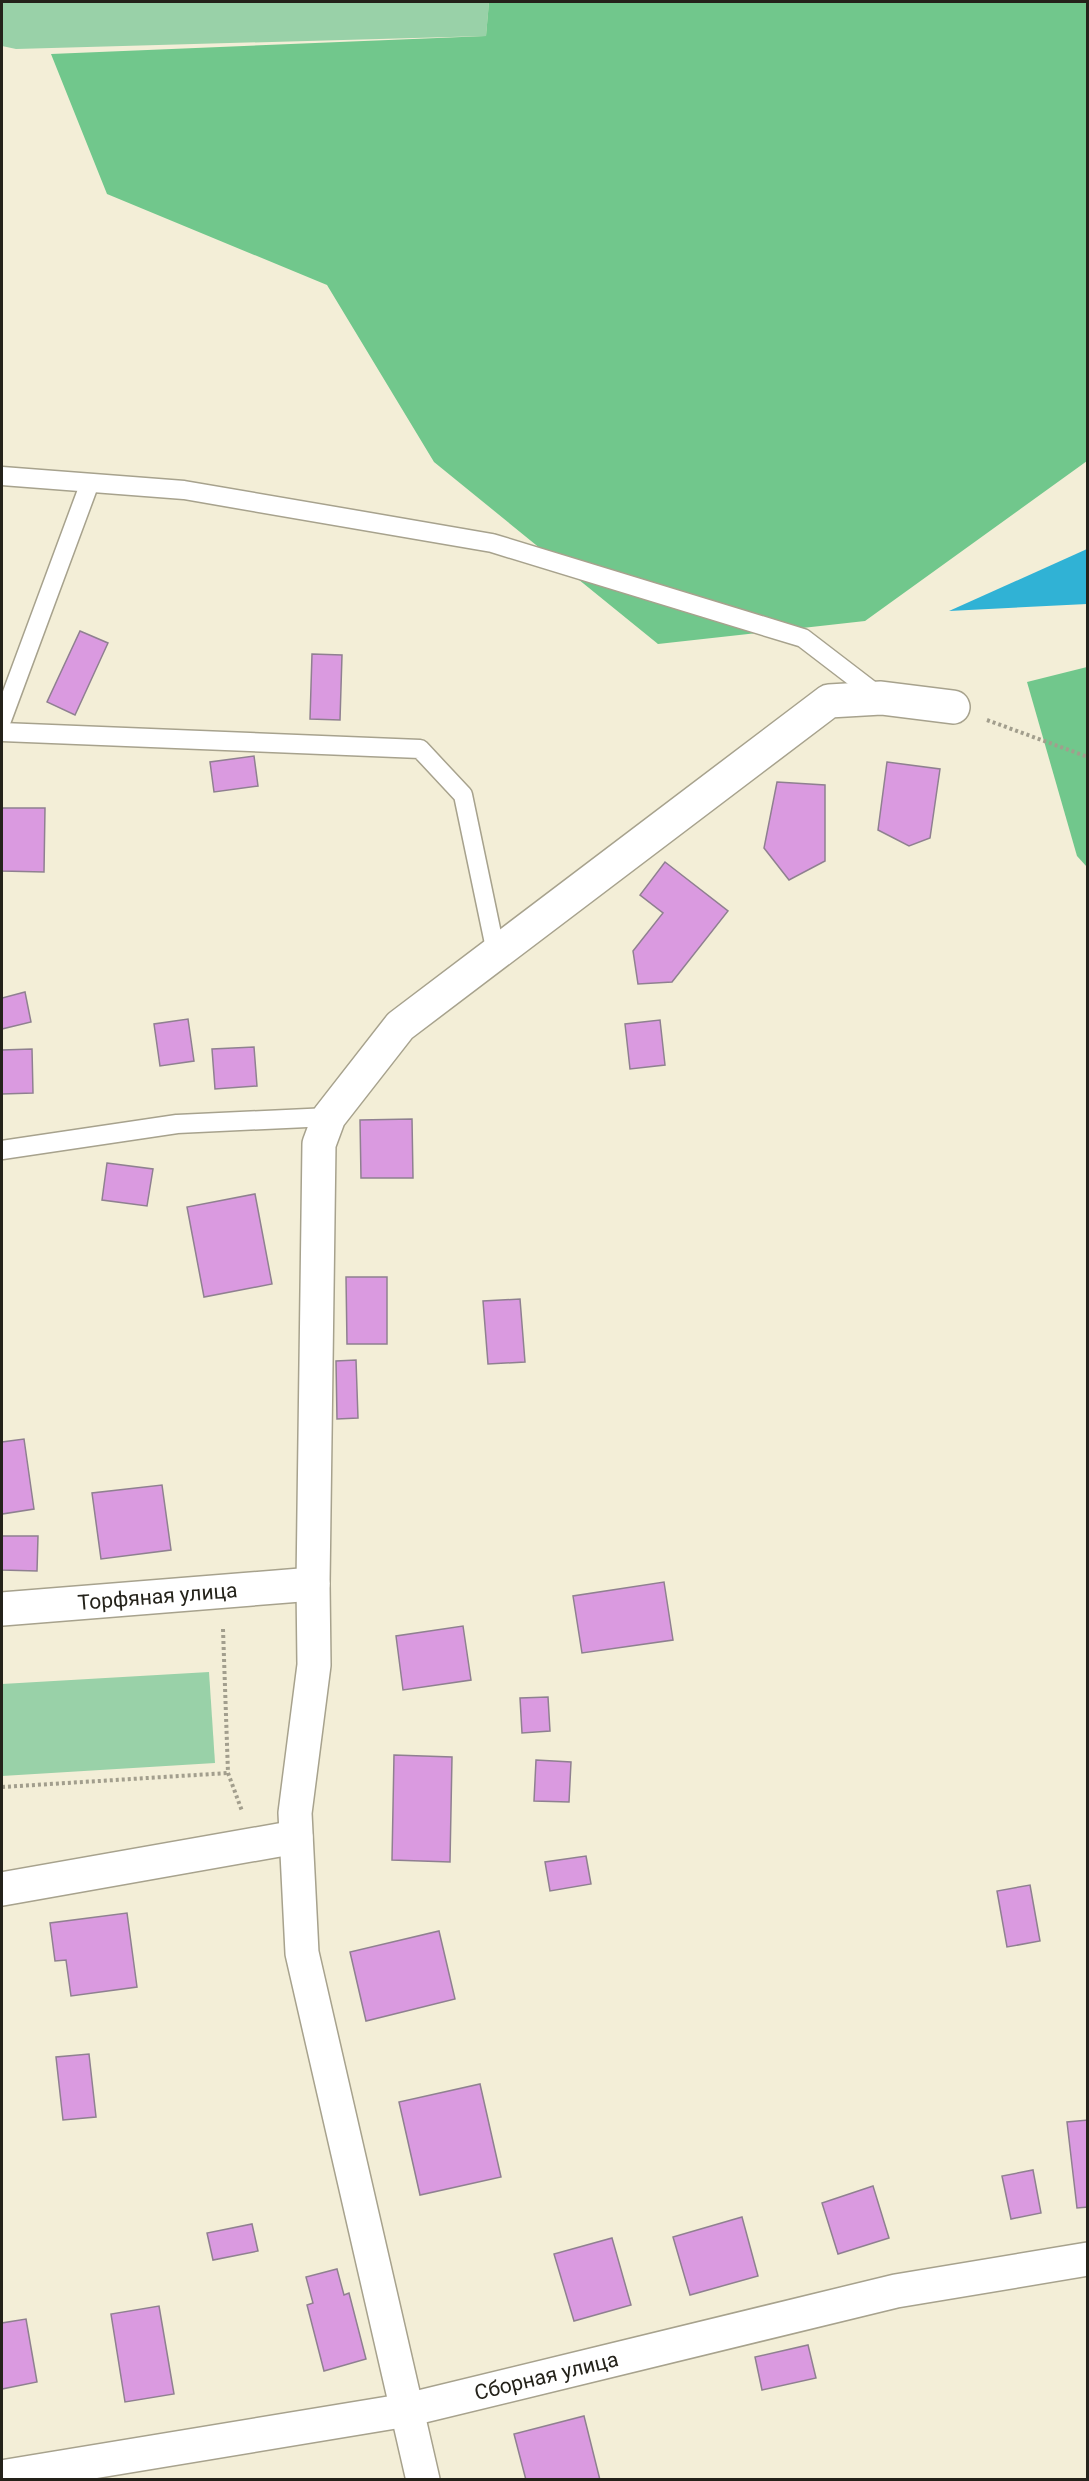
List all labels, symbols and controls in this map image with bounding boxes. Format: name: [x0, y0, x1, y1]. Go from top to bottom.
street label: Торфяная улица: [77, 1578, 238, 1615]
street label: Сборная улица: [472, 2347, 621, 2405]

